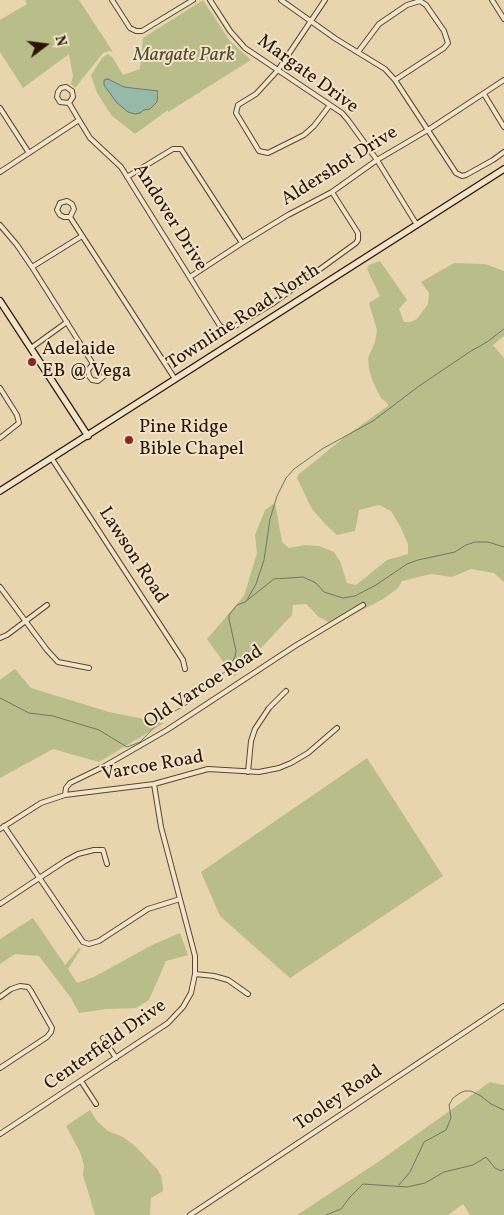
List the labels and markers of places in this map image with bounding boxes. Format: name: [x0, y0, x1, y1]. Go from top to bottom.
place label: Adelaide EB @ Vega: [42, 340, 131, 384]
marker: Adelaide EB @ Vega: [26, 356, 38, 368]
place label: Pine Ridge Bible Chapel: [139, 418, 244, 462]
marker: Pine Ridge Bible Chapel: [123, 434, 135, 446]

